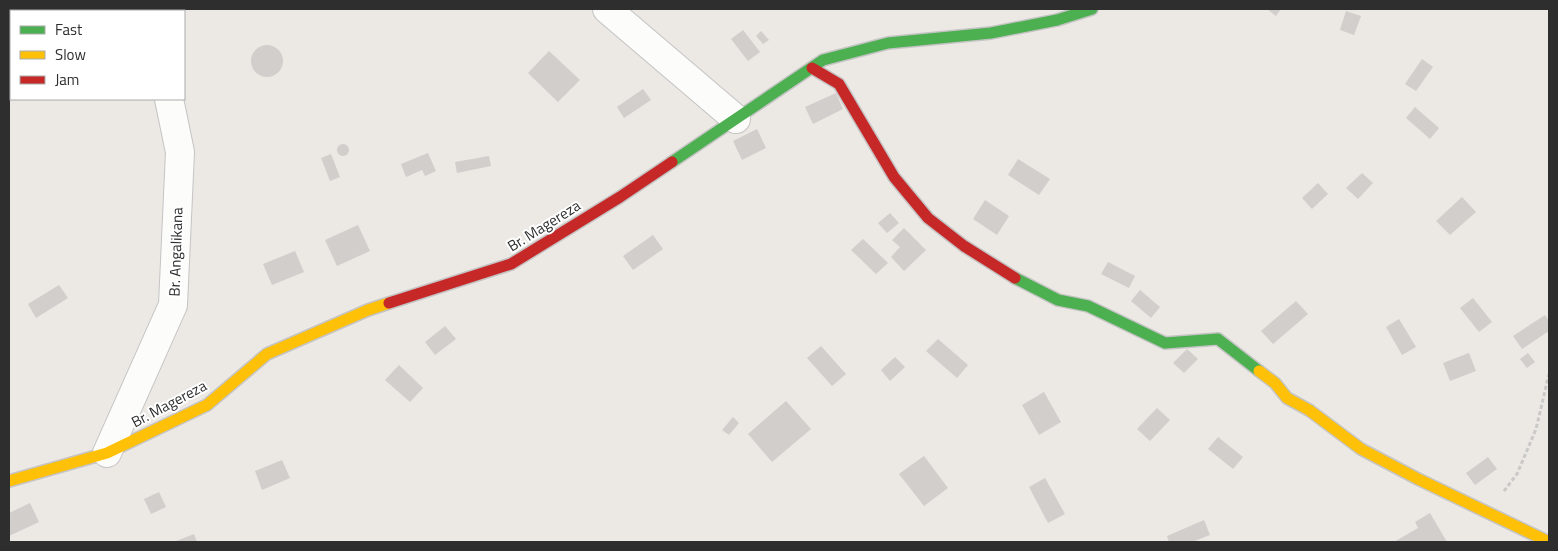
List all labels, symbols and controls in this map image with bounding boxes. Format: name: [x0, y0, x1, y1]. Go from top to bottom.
legend: [10, 10, 185, 100]
text: Fast: [55, 18, 83, 41]
text: Slow: [55, 43, 86, 66]
text: Jam: [55, 68, 79, 91]
street label: Br. Magereza: [503, 194, 585, 257]
street label: Br. Angalikana: [162, 206, 189, 297]
street label: Br. Magereza: [127, 374, 211, 433]

